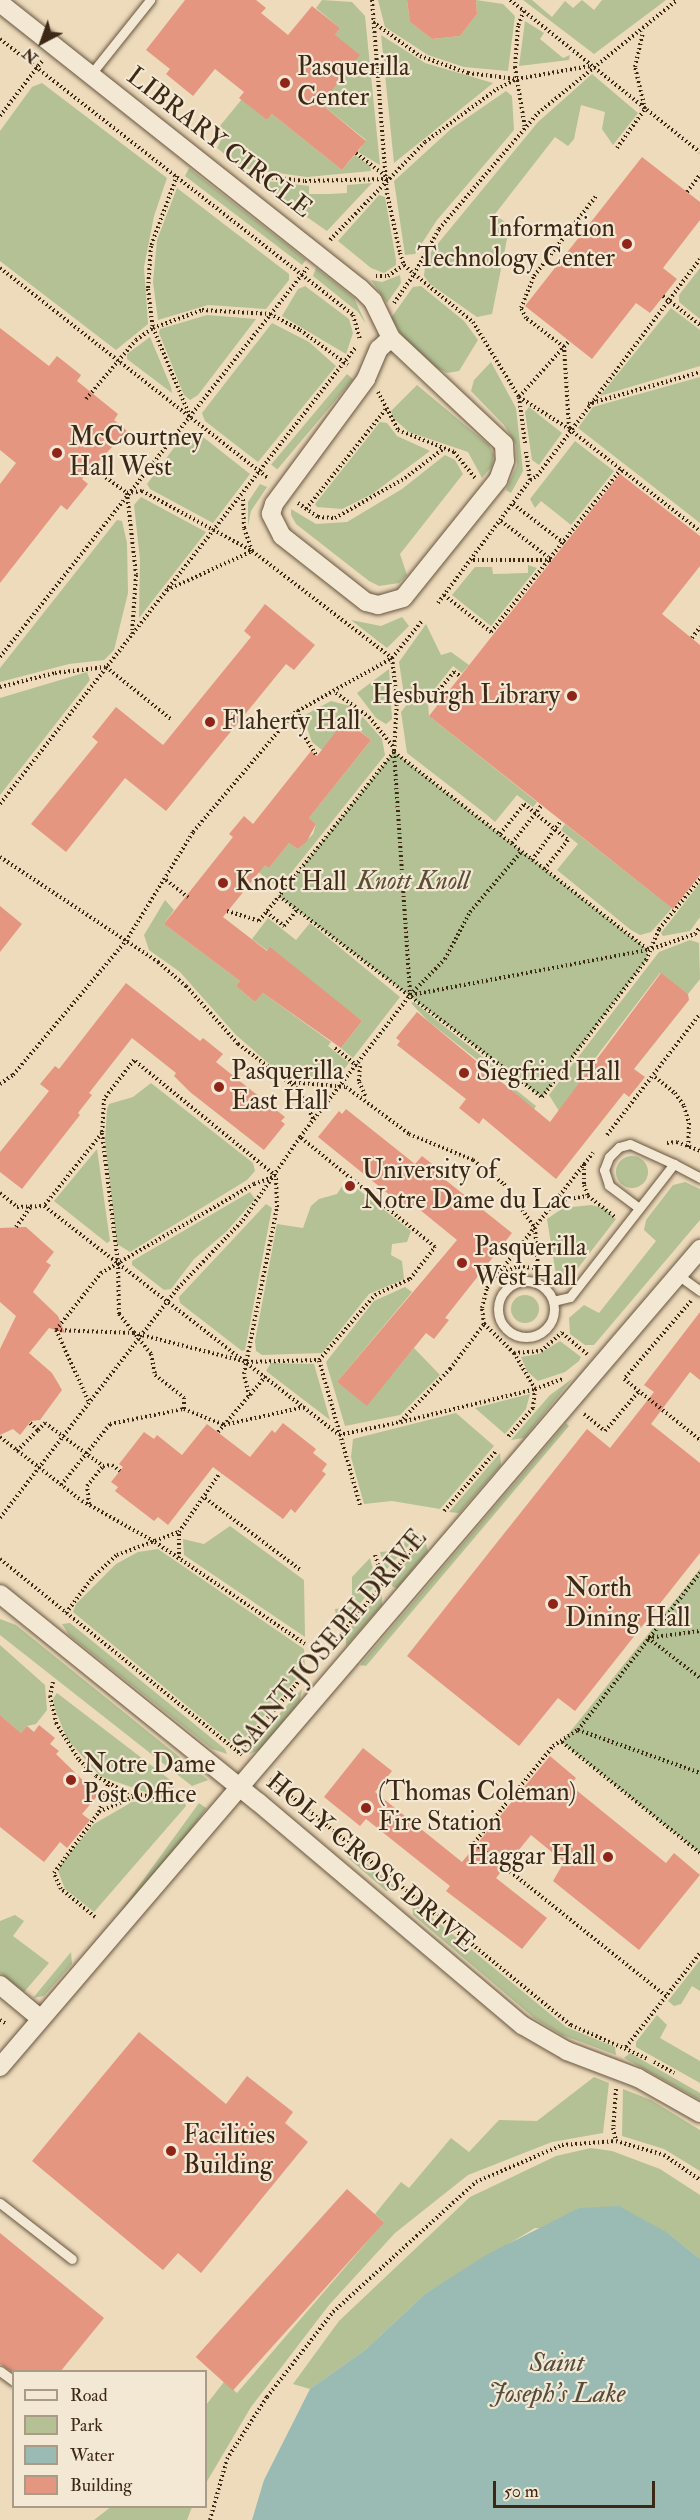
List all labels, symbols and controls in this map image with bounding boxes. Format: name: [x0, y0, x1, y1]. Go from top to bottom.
north arrow: [12, 12, 72, 72]
text: N: [18, 43, 42, 68]
place label: Pasquerilla Center: [297, 52, 410, 113]
street label: LIBRARY CIRCLE: [120, 61, 318, 225]
marker: Pasquerilla Center: [278, 76, 292, 90]
place label: Information Technology Center: [417, 213, 615, 274]
marker: Information Technology Center: [620, 237, 634, 251]
place label: McCourtney Hall West: [69, 422, 203, 484]
marker: McCourtney Hall West: [50, 446, 64, 460]
place label: Hesburgh Library: [372, 680, 560, 712]
marker: Hesburgh Library: [565, 689, 579, 703]
place label: Flaherty Hall: [222, 706, 361, 738]
marker: Flaherty Hall: [203, 715, 217, 729]
park label: Knott Knoll: [357, 866, 469, 898]
place label: Knott Hall: [235, 867, 347, 899]
marker: Knott Hall: [216, 876, 230, 890]
place label: Pasquerilla East Hall: [231, 1056, 344, 1118]
place label: Siegfried Hall: [476, 1057, 620, 1089]
marker: Siegfried Hall: [457, 1066, 471, 1080]
marker: Pasquerilla East Hall: [212, 1080, 226, 1094]
place label: University of Notre Dame du Lac: [362, 1155, 572, 1216]
marker: University of Notre Dame du Lac: [343, 1179, 357, 1193]
place label: Pasquerilla West Hall: [474, 1232, 587, 1294]
marker: Pasquerilla West Hall: [455, 1256, 469, 1270]
street label: SAINT JOSEPH DRIVE: [228, 1523, 434, 1761]
place label: North Dining Hall: [565, 1573, 690, 1634]
marker: North Dining Hall: [546, 1597, 560, 1611]
place label: Notre Dame Post Office: [83, 1749, 215, 1810]
street label: HOLY CROSS DRIVE: [259, 1767, 481, 1959]
marker: Notre Dame Post Office: [64, 1773, 78, 1787]
place label: (Thomas Coleman) Fire Station: [378, 1777, 576, 1838]
marker: (Thomas Coleman) Fire Station: [359, 1801, 373, 1815]
place label: Haggar Hall: [467, 1841, 596, 1873]
marker: Haggar Hall: [601, 1850, 615, 1864]
place label: Facilities Building: [183, 2120, 275, 2182]
marker: Facilities Building: [164, 2144, 178, 2158]
water label: Saint Joseph's Lake: [488, 2346, 626, 2409]
legend: [12, 2370, 207, 2508]
text: Road: [70, 2384, 108, 2407]
text: Park: [70, 2414, 103, 2437]
text: Water: [70, 2444, 114, 2467]
scale bar: [496, 2469, 658, 2507]
text: Building: [70, 2474, 132, 2497]
text: 50 m: [504, 2480, 539, 2503]

